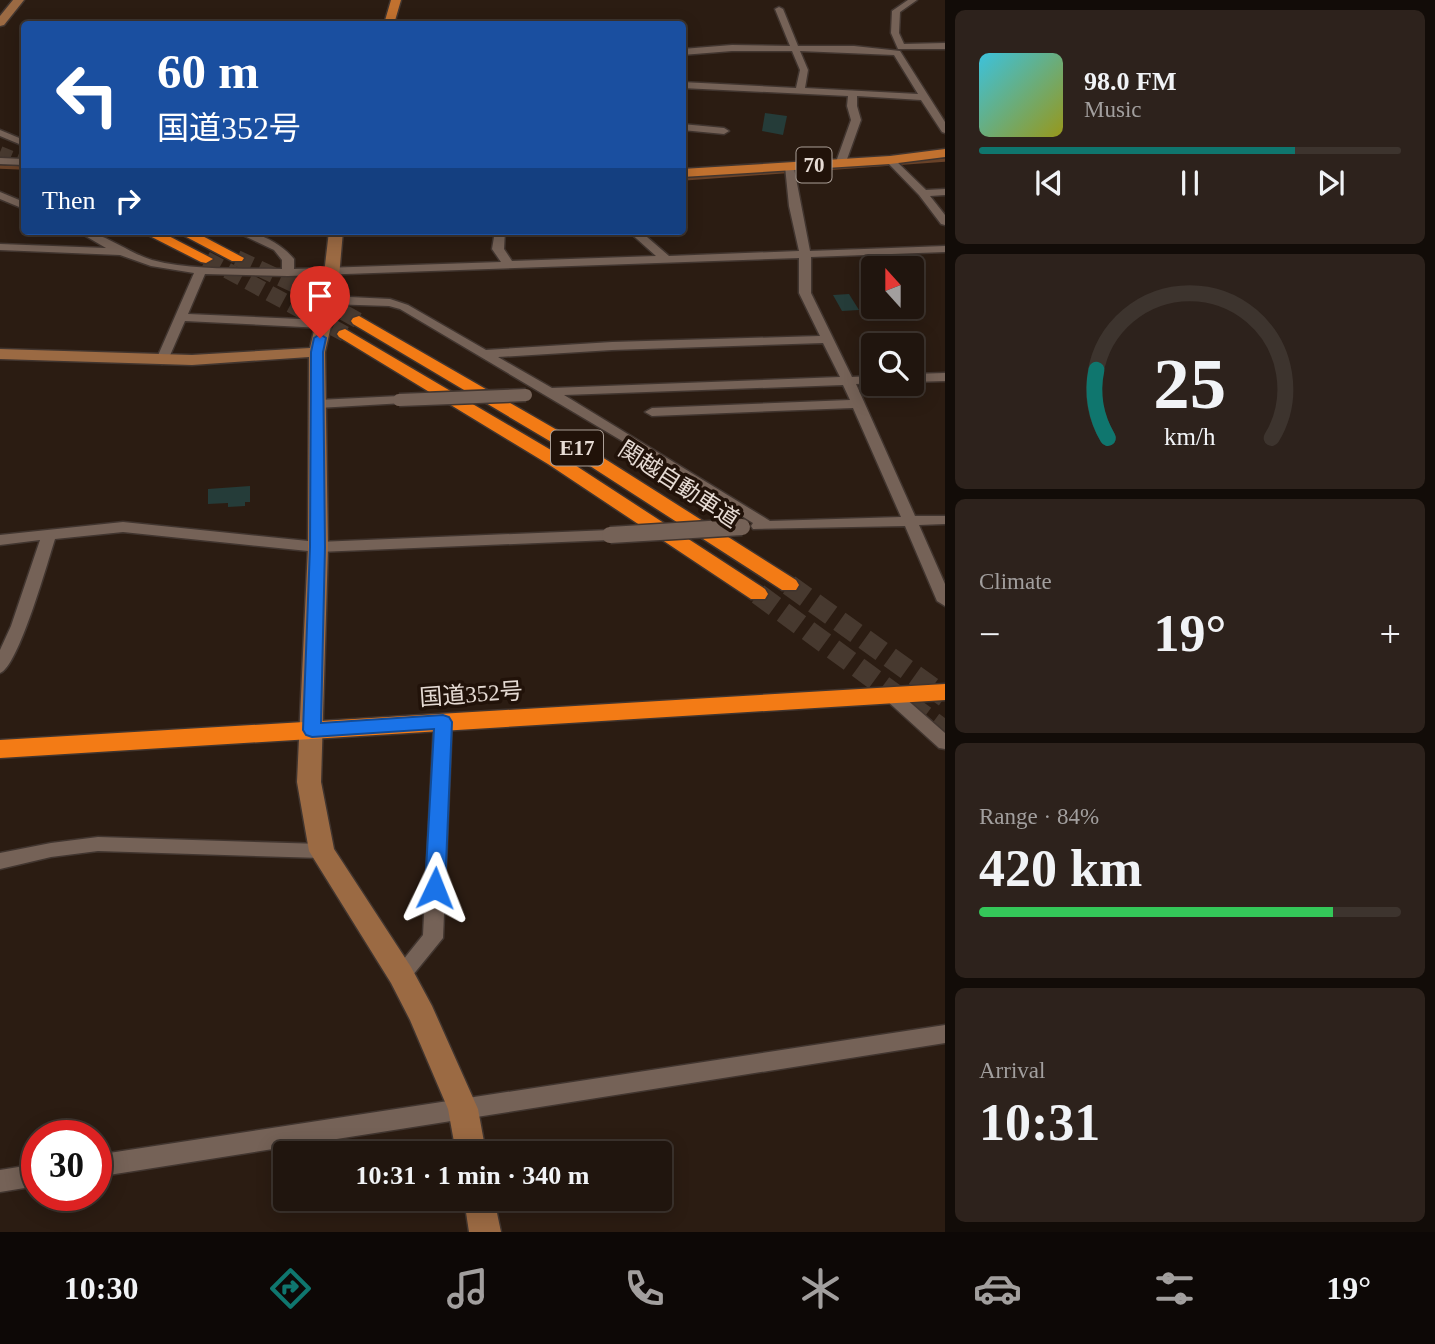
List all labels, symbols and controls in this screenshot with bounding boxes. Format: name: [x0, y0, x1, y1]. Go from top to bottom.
text: 60 m: [157, 44, 259, 99]
icon: left: [42, 49, 133, 140]
text: 98.0 FM: [1084, 67, 1176, 96]
text: Music: [1084, 97, 1142, 122]
text: 国道352号: [157, 110, 301, 146]
road number: 70: [796, 148, 832, 182]
icon: previous: [1030, 164, 1068, 202]
icon: pause: [1171, 164, 1209, 202]
icon: next: [1312, 164, 1350, 202]
icon: right: [109, 182, 147, 220]
text: Then: [42, 186, 95, 215]
north arrow: [861, 256, 924, 318]
map controls: [861, 256, 924, 396]
pin: [290, 266, 350, 338]
icon: arrive: [301, 277, 339, 315]
button: search: [861, 333, 924, 396]
text: 25: [1154, 343, 1226, 424]
text: km/h: [1164, 422, 1216, 449]
road number: E17: [551, 430, 603, 466]
street label: 関越自動車道: [614, 436, 743, 532]
text: Climate: [979, 569, 1052, 594]
text: 19°: [1154, 605, 1226, 662]
text: −: [979, 613, 1000, 655]
text: +: [1380, 613, 1401, 655]
street label: 国道352号: [419, 678, 524, 711]
text: Range · 84%: [979, 804, 1099, 829]
text: 420 km: [979, 840, 1142, 897]
position arrow: [398, 851, 472, 925]
text: Arrival: [979, 1058, 1045, 1083]
text: 10:31: [979, 1094, 1100, 1151]
speed limit sign: 30: [21, 1120, 112, 1211]
text: 10:31 · 1 min · 340 m: [356, 1161, 590, 1190]
icon: directions: [266, 1264, 315, 1313]
icon: music: [443, 1264, 492, 1313]
icon: phone: [620, 1264, 669, 1313]
icon: climate: [796, 1264, 845, 1313]
icon: car: [973, 1264, 1022, 1313]
icon: filters: [1150, 1264, 1199, 1313]
text: 10:30: [64, 1270, 139, 1306]
text: 19°: [1326, 1270, 1371, 1306]

